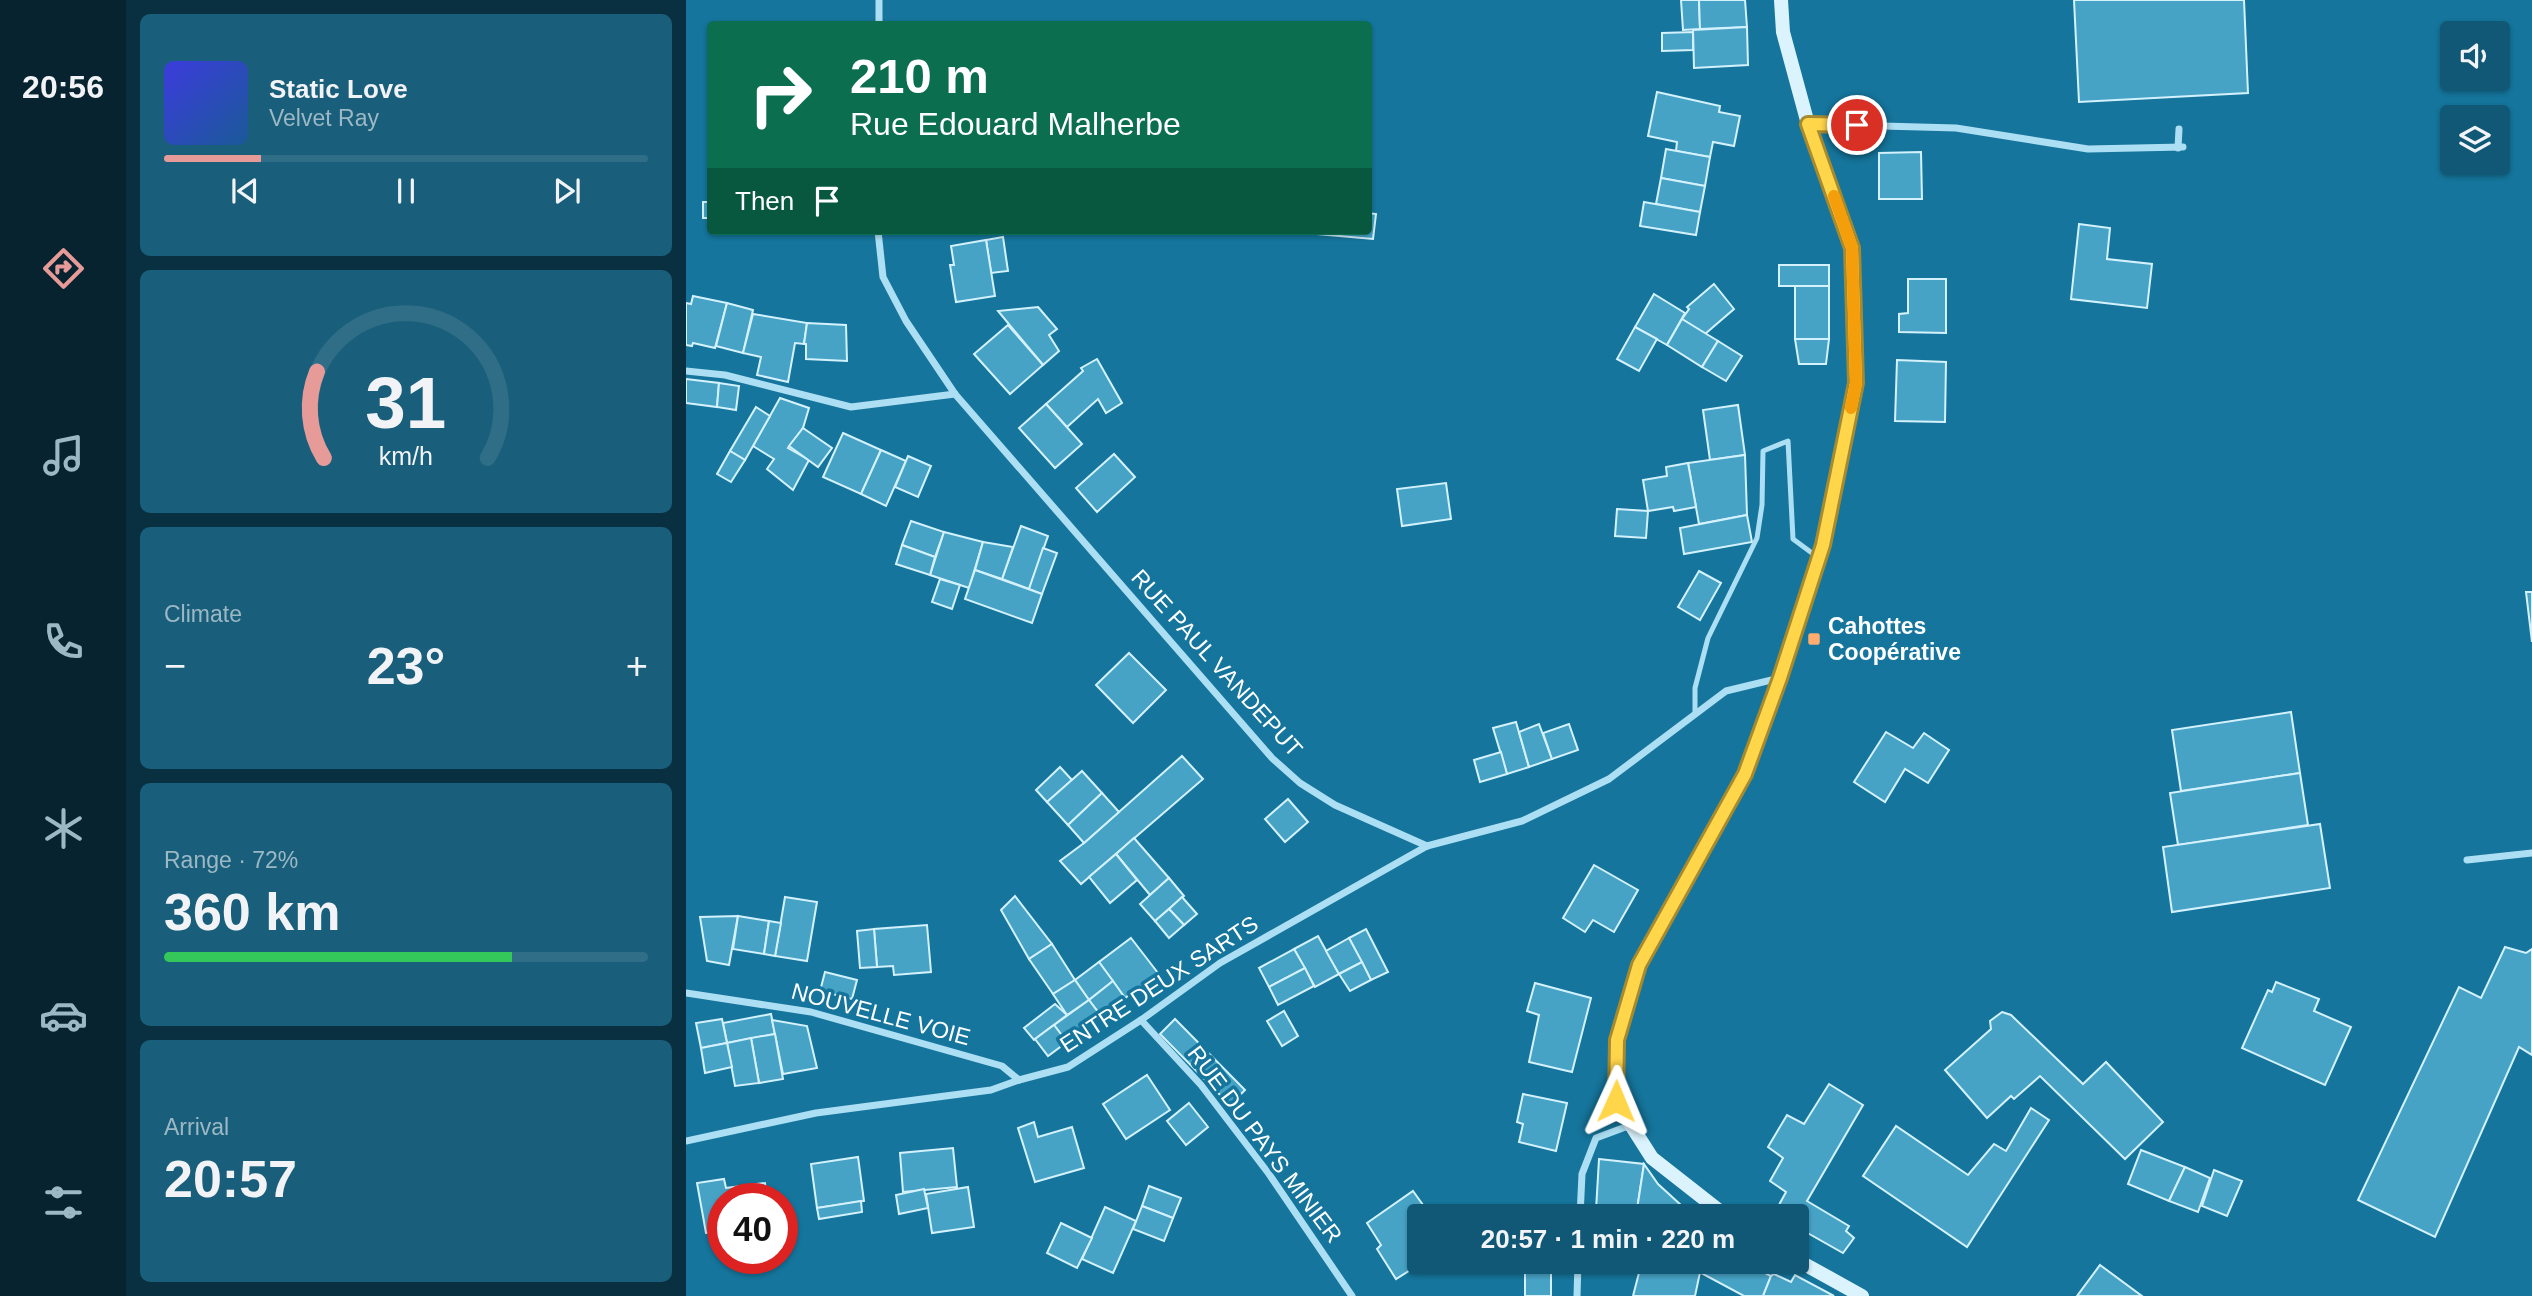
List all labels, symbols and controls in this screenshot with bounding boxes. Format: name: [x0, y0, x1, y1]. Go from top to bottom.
map controls: [2440, 21, 2510, 175]
button: sound: [2440, 21, 2510, 91]
icon: right: [735, 49, 826, 140]
text: 210 m: [850, 49, 989, 103]
text: 20:56: [22, 69, 104, 105]
text: Static Love: [269, 74, 408, 104]
pin: [1827, 95, 1887, 155]
text: Velvet Ray: [269, 105, 379, 131]
button: layers: [2440, 105, 2510, 175]
text: Rue Edouard Malherbe: [850, 106, 1181, 142]
icon: arrive: [1838, 106, 1876, 144]
icon: previous: [226, 172, 264, 210]
icon: pause: [387, 172, 425, 210]
icon: next: [548, 172, 586, 210]
icon: arrive: [808, 182, 846, 220]
text: Then: [735, 186, 794, 216]
icon: directions: [39, 244, 88, 293]
text: 31: [366, 362, 446, 443]
icon: music: [39, 431, 88, 480]
text: km/h: [379, 441, 433, 469]
street label: RUE PAUL VANDEPUT: [1126, 564, 1308, 762]
text: Climate: [164, 601, 242, 627]
place label: Cahottes Coopérative: [1828, 613, 1961, 665]
icon: phone: [39, 617, 88, 666]
marker: Cahottes Coopérative: [1806, 631, 1822, 647]
text: 23°: [367, 637, 445, 695]
text: −: [164, 645, 186, 687]
text: +: [626, 645, 648, 687]
icon: climate: [39, 804, 88, 853]
text: Range · 72%: [164, 847, 298, 873]
text: 360 km: [164, 883, 340, 941]
street label: ENTRE DEUX SARTS: [1055, 910, 1263, 1058]
street label: NOUVELLE VOIE: [789, 978, 973, 1050]
icon: car: [39, 991, 88, 1040]
street label: RUE DU PAYS MINIER: [1183, 1041, 1347, 1247]
position arrow: [1579, 1064, 1653, 1138]
text: Arrival: [164, 1114, 229, 1140]
text: 20:57: [164, 1150, 297, 1208]
icon: filters: [39, 1178, 88, 1227]
speed limit sign: 40: [707, 1183, 798, 1274]
text: 20:57 · 1 min · 220 m: [1481, 1224, 1735, 1254]

